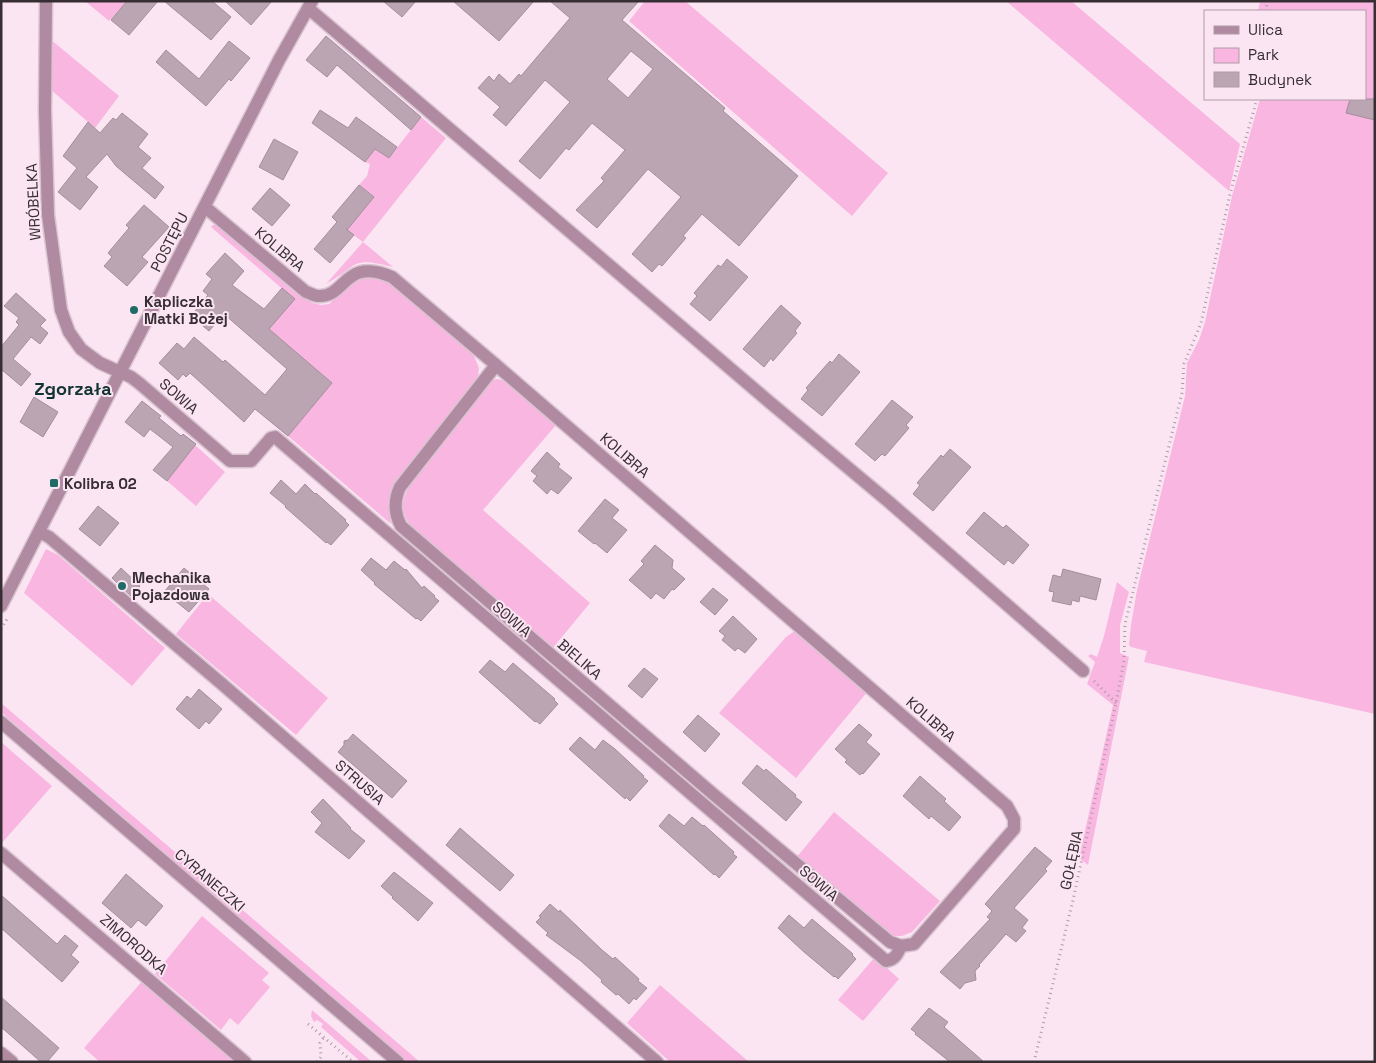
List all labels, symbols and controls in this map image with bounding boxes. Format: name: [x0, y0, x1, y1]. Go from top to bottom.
legend: [1204, 10, 1366, 100]
text: Ulica: [1248, 20, 1283, 39]
text: Park: [1248, 45, 1279, 64]
text: Budynek: [1248, 70, 1312, 89]
street label: WRÓBELKA: [21, 162, 45, 241]
street label: POSTĘPU: [146, 209, 192, 275]
street label: KOLIBRA: [251, 223, 309, 276]
place label: Kapliczka Matki Bożej: [144, 292, 228, 328]
marker: Kapliczka Matki Bożej: [128, 304, 140, 316]
street label: SOWIA: [156, 374, 203, 418]
district label: Zgorzała: [34, 377, 112, 400]
street label: KOLIBRA: [596, 428, 654, 482]
place label: Kolibra 02: [64, 474, 137, 493]
marker: Kolibra 02: [48, 477, 60, 489]
place label: Mechanika Pojazdowa: [132, 568, 211, 604]
marker: Mechanika Pojazdowa: [116, 580, 128, 592]
street label: SOWIA: [489, 597, 536, 641]
street label: BIELIKA: [554, 635, 606, 684]
street label: KOLIBRA: [902, 692, 960, 746]
street label: STRUSIA: [331, 755, 389, 809]
street label: GOŁĘBIA: [1055, 828, 1087, 892]
street label: CYRANECZKI: [171, 844, 249, 916]
street label: SOWIA: [796, 861, 843, 905]
street label: ZIMORODKA: [96, 910, 172, 979]

